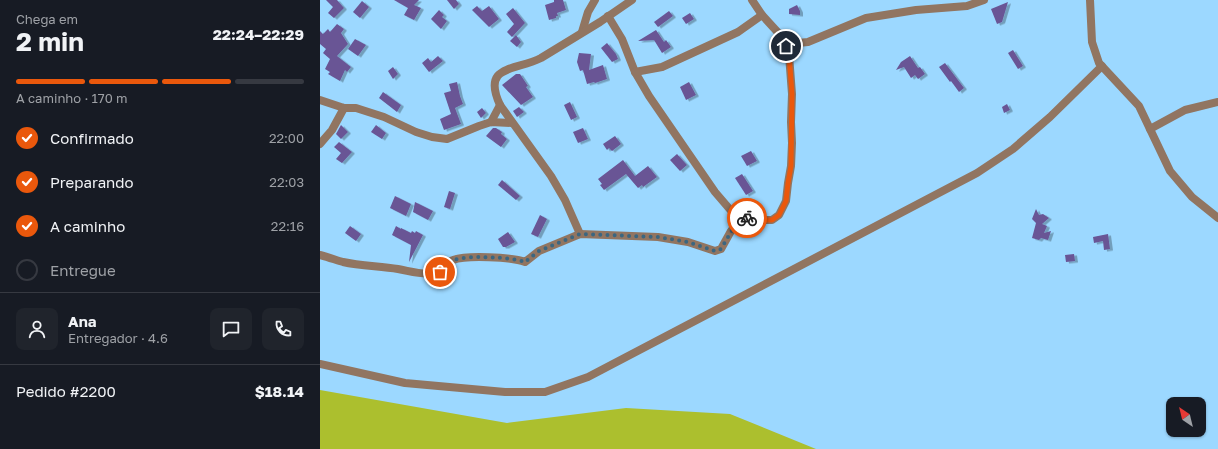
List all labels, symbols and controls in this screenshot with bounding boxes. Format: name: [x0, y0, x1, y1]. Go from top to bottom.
text: Chega em: [16, 11, 78, 27]
text: 22:24–22:29: [213, 25, 304, 43]
text: 2 min: [16, 26, 84, 57]
pin: [769, 29, 803, 63]
icon: home: [775, 35, 797, 57]
text: A caminho · 170 m: [16, 90, 128, 106]
icon: check: [16, 127, 38, 149]
text: Confirmado: [50, 129, 134, 147]
text: 22:00: [269, 130, 304, 146]
icon: check: [16, 171, 38, 193]
text: Preparando: [50, 173, 134, 191]
text: 22:03: [269, 174, 304, 190]
courier: [727, 198, 767, 238]
icon: bike: [736, 207, 758, 229]
icon: check: [16, 215, 38, 237]
text: A caminho: [50, 217, 125, 235]
text: 22:16: [271, 218, 304, 234]
pin: [423, 255, 457, 289]
text: Entregue: [50, 261, 116, 279]
icon: bag: [429, 261, 451, 283]
button: person: [16, 308, 58, 350]
button: chat: [210, 308, 252, 350]
button: phone: [262, 308, 304, 350]
text: Ana: [68, 312, 96, 330]
text: Entregador · 4.6: [68, 330, 168, 346]
text: Pedido #2200: [16, 382, 116, 400]
text: $18.14: [255, 382, 304, 400]
north arrow: [1166, 397, 1206, 437]
map controls: [1166, 397, 1206, 437]

